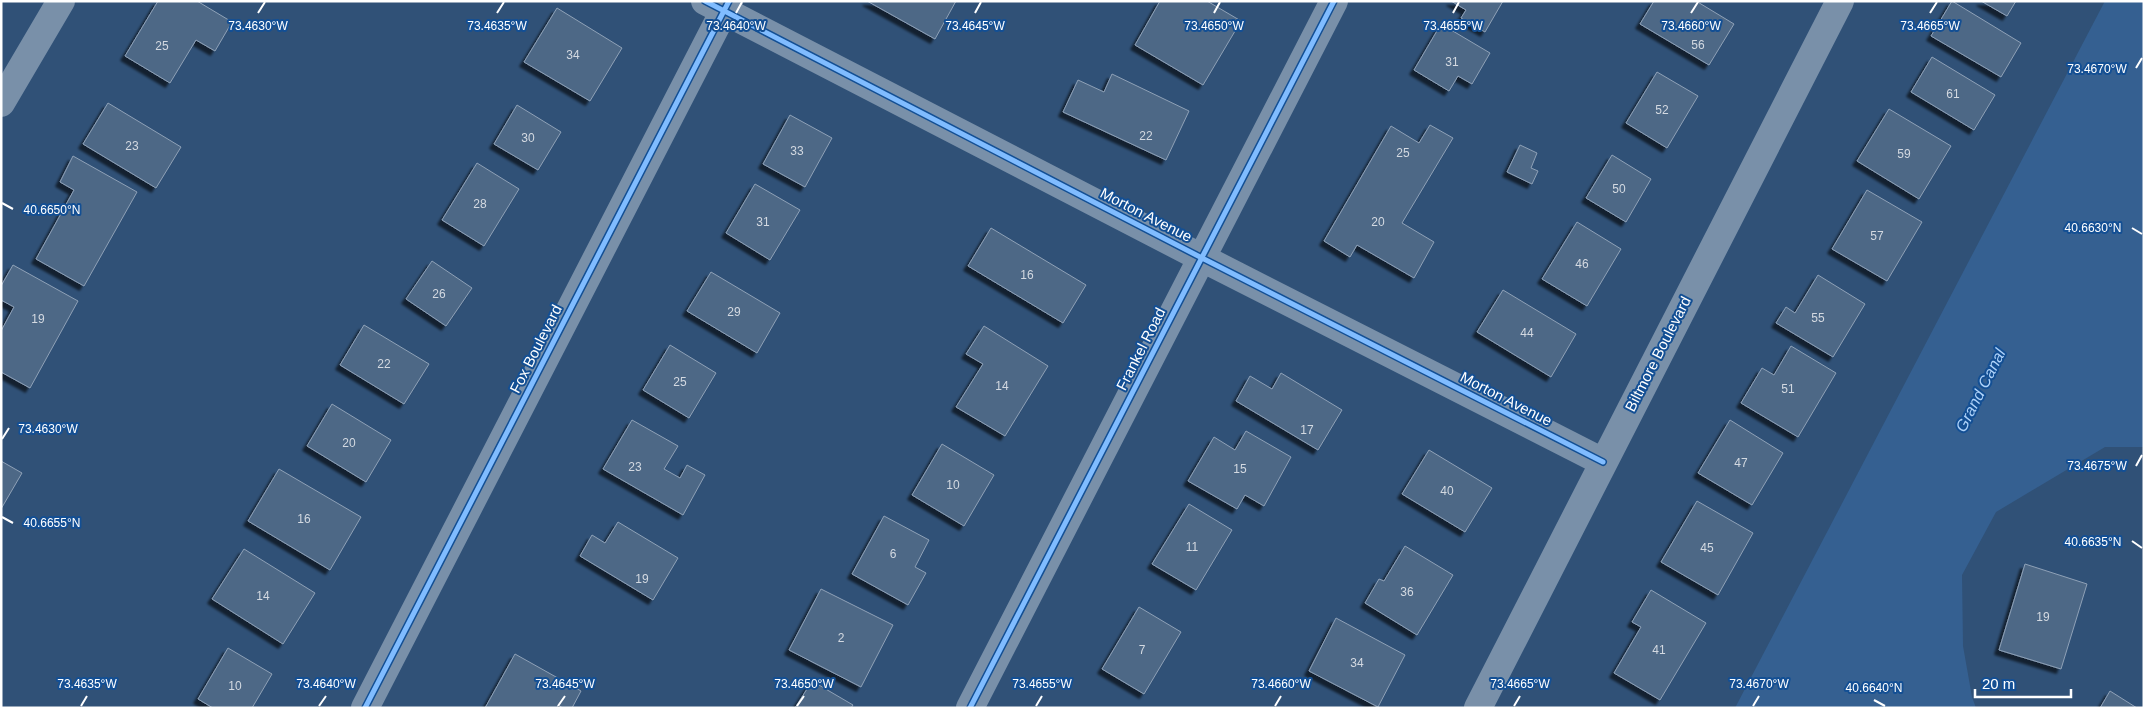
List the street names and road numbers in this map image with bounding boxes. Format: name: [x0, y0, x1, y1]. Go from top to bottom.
street label: Morton Avenue: [1098, 184, 1195, 245]
street label: Biltmore Boulevard: [1621, 293, 1694, 414]
street label: Fox Boulevard: [506, 302, 565, 396]
street label: Frankel Road: [1113, 305, 1169, 393]
street label: Morton Avenue: [1458, 368, 1555, 429]

